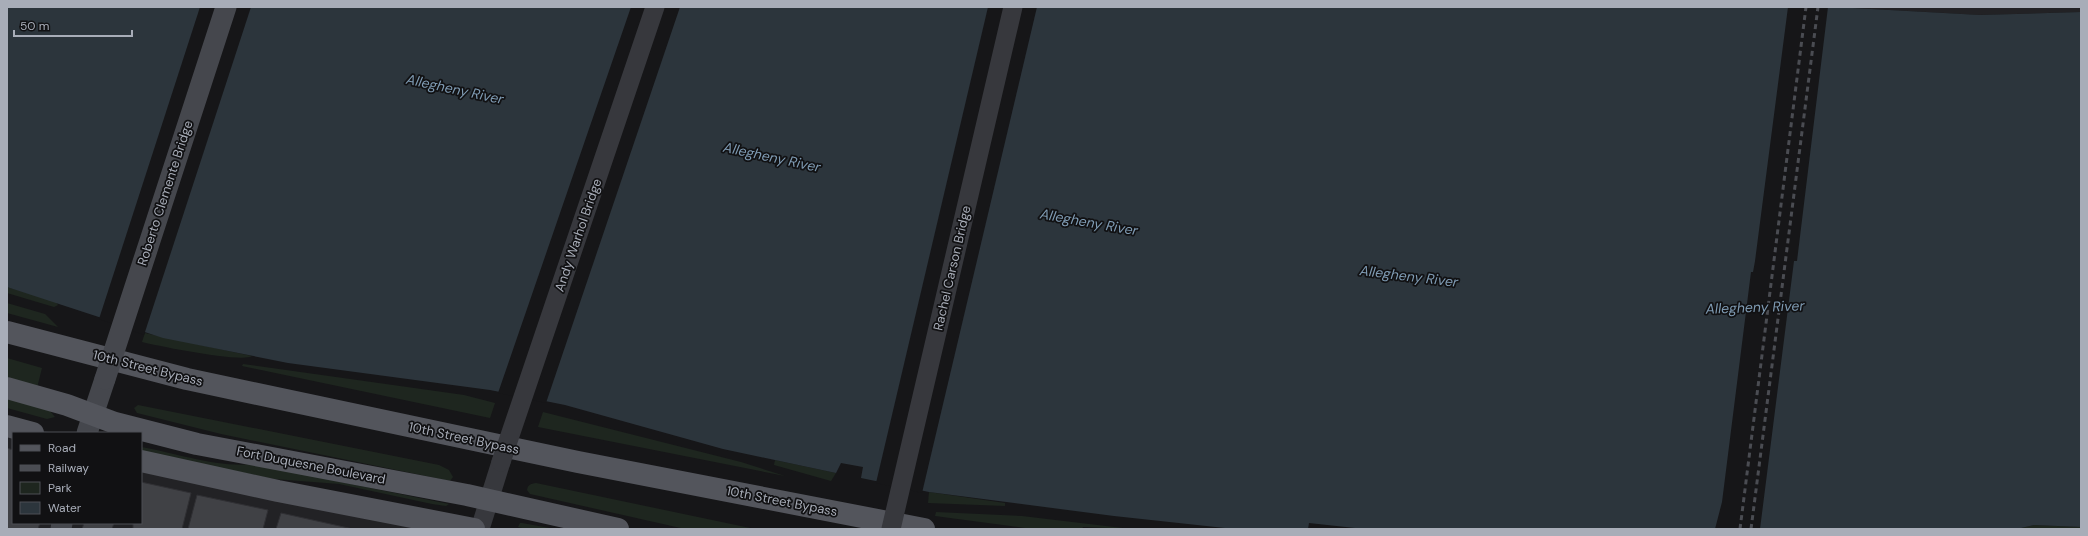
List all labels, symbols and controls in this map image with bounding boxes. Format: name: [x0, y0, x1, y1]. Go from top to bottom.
scale bar: [14, 12, 132, 38]
text: 50 m: [20, 18, 49, 34]
water label: Allegheny River: [404, 70, 506, 108]
street label: Roberto Clemente Bridge: [134, 118, 196, 268]
water label: Allegheny River: [721, 138, 823, 176]
street label: Andy Warhol Bridge: [551, 176, 605, 294]
street label: Rachel Carson Bridge: [929, 204, 975, 332]
water label: Allegheny River: [1038, 204, 1140, 240]
water label: Allegheny River: [1358, 261, 1460, 291]
water label: Allegheny River: [1704, 296, 1806, 318]
street label: 10th Street Bypass: [91, 346, 205, 390]
street label: 10th Street Bypass: [407, 418, 521, 458]
legend: [12, 432, 142, 524]
text: Road: [48, 440, 76, 456]
street label: Fort Duquesne Boulevard: [235, 442, 387, 488]
text: Railway: [48, 460, 89, 476]
text: Park: [48, 480, 72, 496]
street label: 10th Street Bypass: [725, 482, 839, 520]
text: Water: [48, 500, 82, 516]

